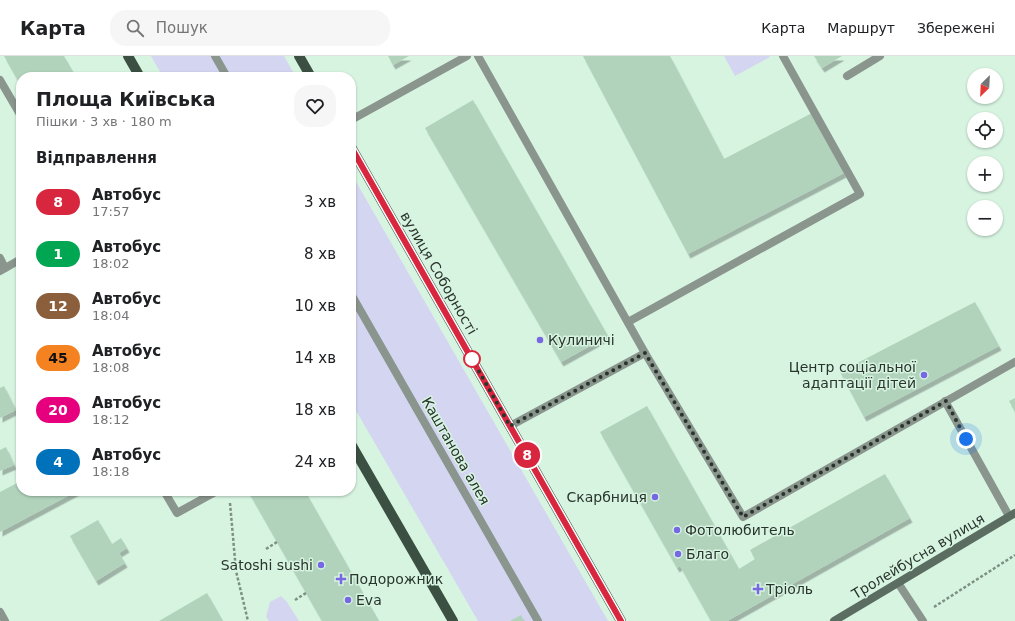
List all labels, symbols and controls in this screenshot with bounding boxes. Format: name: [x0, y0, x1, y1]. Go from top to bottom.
search box: [110, 10, 390, 46]
text: Карта: [20, 17, 86, 39]
icon: search: [124, 17, 146, 39]
text: Пошук: [156, 19, 208, 37]
text: Карта: [761, 20, 805, 36]
text: Маршрут: [827, 20, 895, 36]
text: Збережені: [917, 20, 995, 36]
north arrow: [967, 68, 1003, 104]
map controls: [967, 68, 1003, 236]
button: heart: [294, 85, 336, 127]
text: Площа Київська: [36, 88, 216, 110]
button: locate: [967, 112, 1003, 148]
text: Пішки · 3 хв · 180 m: [36, 114, 172, 129]
text: Відправлення: [36, 149, 157, 167]
button: +: [967, 156, 1003, 192]
text: Автобус: [92, 186, 161, 204]
text: 3 хв: [304, 193, 336, 211]
text: 8: [53, 194, 63, 210]
button: −: [967, 200, 1003, 236]
text: 17:57: [92, 204, 129, 219]
street label: вулиця Соборності: [397, 209, 481, 337]
text: Автобус: [92, 238, 161, 256]
text: 8 хв: [304, 245, 336, 263]
text: 1: [53, 246, 63, 262]
text: 18:02: [92, 256, 129, 271]
text: Автобус: [92, 290, 161, 308]
text: 10 хв: [294, 297, 336, 315]
text: 12: [48, 298, 68, 314]
text: 18:04: [92, 308, 129, 323]
place label: Кулиничі: [548, 332, 615, 348]
marker: Кулиничі: [535, 335, 545, 345]
text: Автобус: [92, 342, 161, 360]
text: 14 хв: [294, 349, 336, 367]
text: 45: [48, 350, 68, 366]
unlabelled marker: [463, 350, 481, 368]
place label: Центр соціальної адаптації дітей: [789, 359, 916, 391]
text: 18:08: [92, 360, 129, 375]
marker: Центр соціальної адаптації дітей: [919, 370, 929, 380]
text: Автобус: [92, 394, 161, 412]
street label: Каштанова алея: [419, 394, 493, 508]
text: 18 хв: [294, 401, 336, 419]
text: 20: [48, 402, 68, 418]
text: 18:12: [92, 412, 129, 427]
your location: [956, 429, 976, 449]
line badge: 8: [514, 442, 540, 468]
text: Автобус: [92, 446, 161, 464]
text: 8: [522, 447, 532, 463]
text: 24 хв: [294, 453, 336, 471]
text: 4: [53, 454, 63, 470]
text: 18:18: [92, 464, 129, 479]
place label: Скарбниця: [566, 489, 647, 505]
marker: Скарбниця: [650, 492, 660, 502]
street label: Тролейбусна вулиця: [848, 510, 987, 603]
place label: Фотолюбитель: [685, 522, 795, 538]
marker: Фотолюбитель: [672, 525, 682, 535]
place label: Благо: [686, 546, 729, 562]
marker: Благо: [673, 549, 683, 559]
place label: Satoshi sushi: [221, 557, 313, 573]
marker: Satoshi sushi: [316, 560, 326, 570]
place label: Подорожник: [349, 571, 443, 587]
marker: Подорожник: [336, 574, 346, 584]
place label: Тріоль: [765, 581, 813, 597]
marker: Тріоль: [753, 584, 763, 594]
place label: Eva: [356, 592, 382, 608]
marker: Eva: [343, 595, 353, 605]

